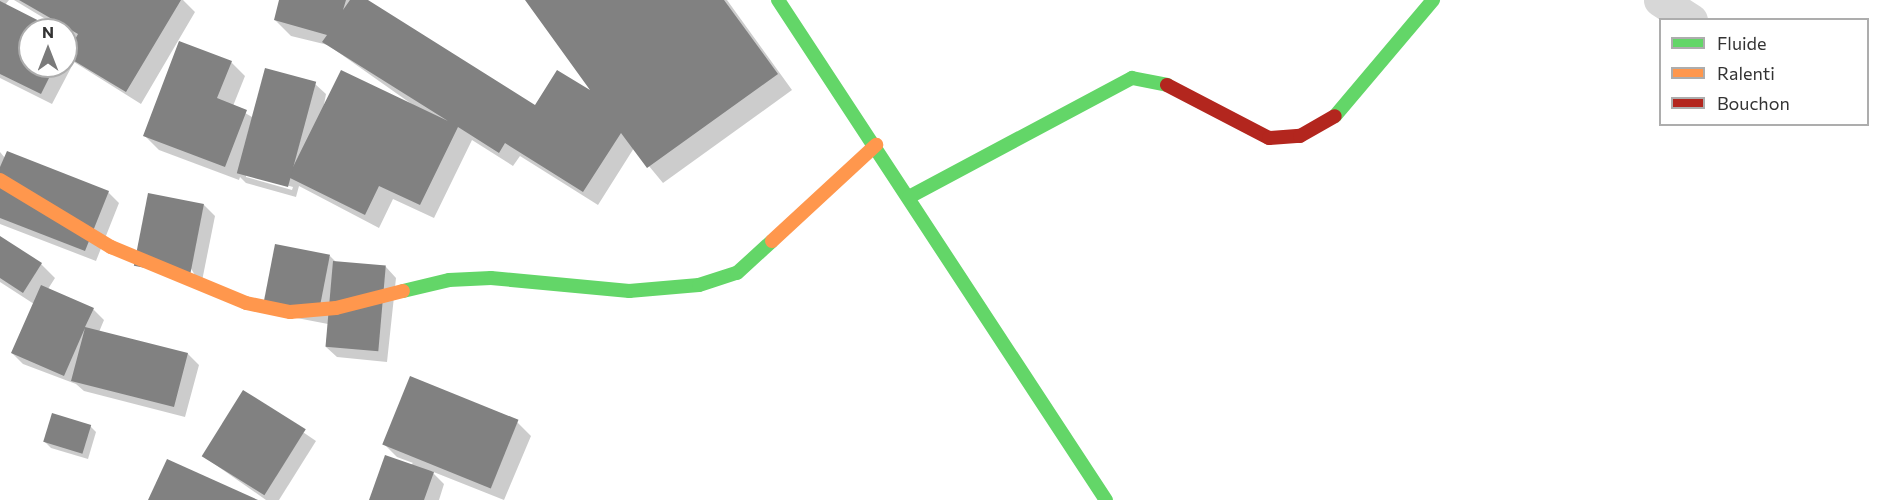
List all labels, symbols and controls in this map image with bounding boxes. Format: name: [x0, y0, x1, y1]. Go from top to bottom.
north arrow: [18, 18, 78, 78]
legend: [1659, 18, 1869, 126]
text: N: [42, 22, 54, 41]
text: Fluide: [1717, 32, 1766, 54]
text: Ralenti: [1717, 62, 1775, 84]
text: Bouchon: [1717, 92, 1790, 114]

